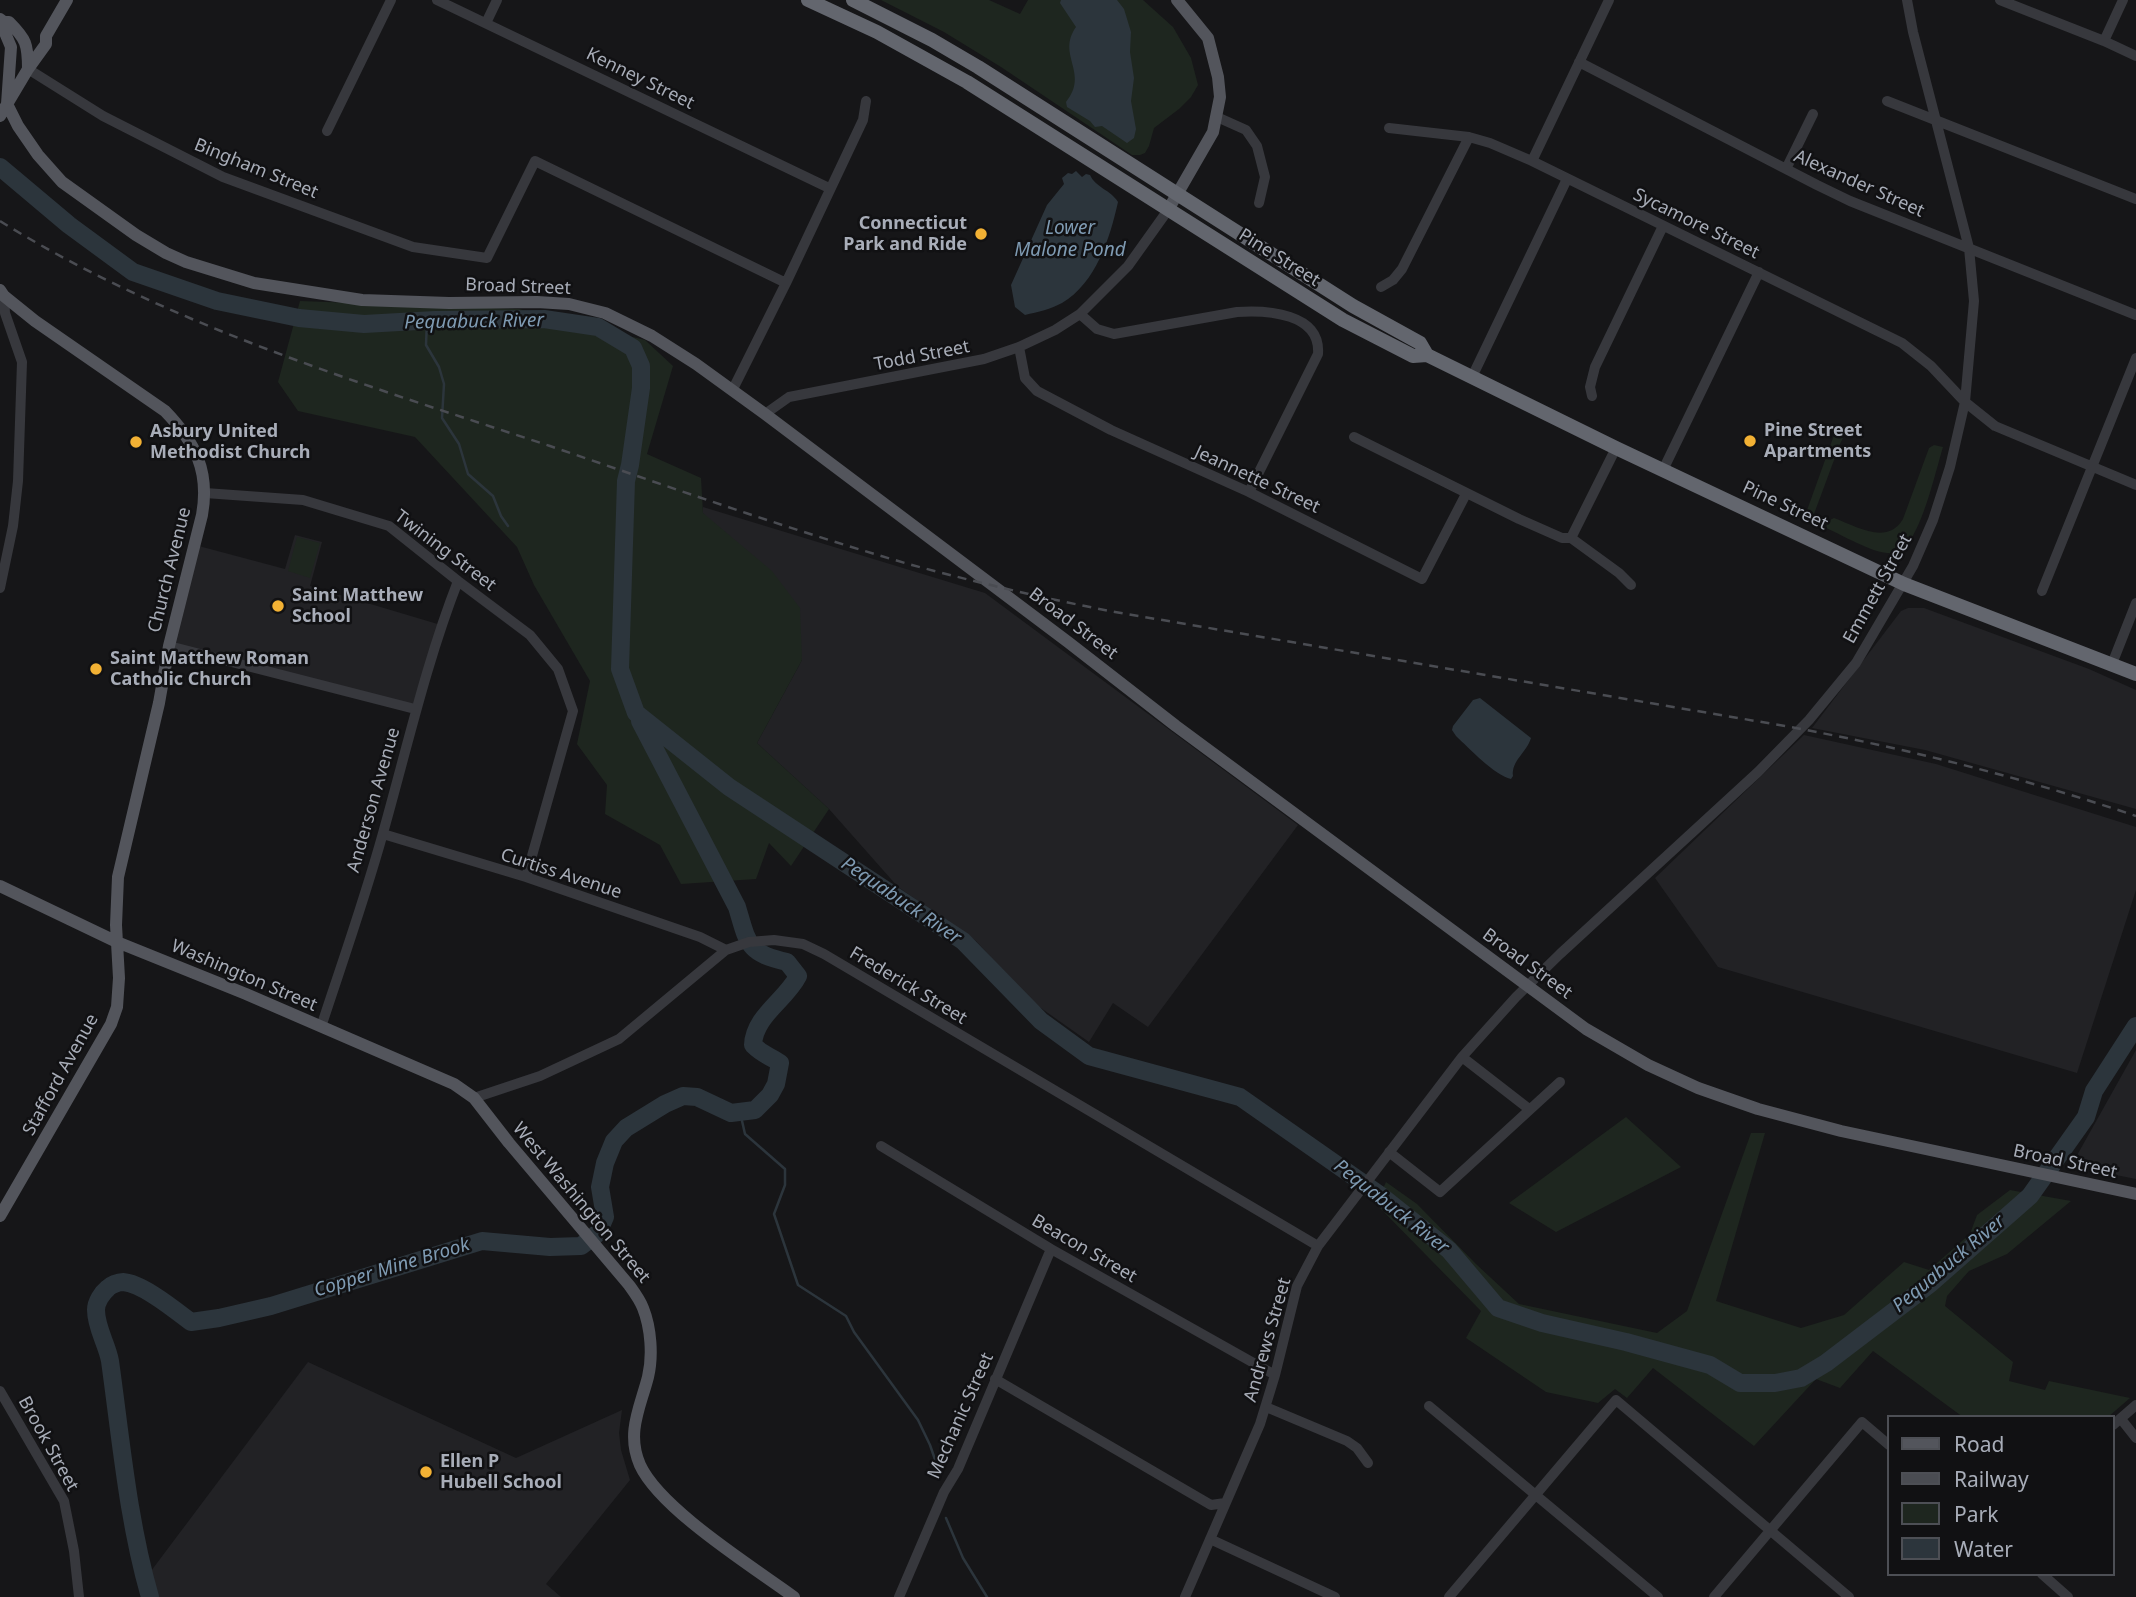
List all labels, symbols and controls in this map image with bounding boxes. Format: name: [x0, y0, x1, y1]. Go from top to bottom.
street label: Kenney Street: [582, 44, 698, 114]
street label: Bingham Street: [191, 134, 321, 204]
street label: Alexander Street: [1791, 146, 1927, 222]
street label: Sycamore Street: [1629, 184, 1763, 264]
place label: Connecticut Park and Ride: [843, 213, 967, 256]
water label: Lower Malone Pond: [1014, 218, 1126, 262]
street label: Pine Street: [1234, 225, 1324, 291]
marker: Connecticut Park and Ride: [973, 226, 989, 242]
street label: Broad Street: [465, 274, 571, 300]
water label: Pequabuck River: [404, 309, 544, 335]
street label: Todd Street: [872, 336, 972, 376]
place label: Pine Street Apartments: [1764, 420, 1871, 462]
place label: Asbury United Methodist Church: [150, 421, 310, 464]
marker: Pine Street Apartments: [1742, 433, 1758, 449]
marker: Asbury United Methodist Church: [128, 434, 144, 450]
street label: Jeannette Street: [1191, 442, 1323, 518]
street label: Pine Street: [1739, 477, 1831, 535]
street label: Church Avenue: [144, 505, 196, 635]
street label: Twining Street: [390, 506, 500, 596]
street label: Emmett Street: [1839, 531, 1917, 647]
street label: Broad Street: [1024, 584, 1122, 664]
place label: Saint Matthew School: [292, 585, 423, 628]
marker: Saint Matthew School: [270, 598, 286, 614]
place label: Saint Matthew Roman Catholic Church: [110, 648, 309, 690]
marker: Saint Matthew Roman Catholic Church: [88, 661, 104, 677]
street label: Anderson Avenue: [343, 725, 405, 875]
street label: Curtiss Avenue: [498, 844, 624, 904]
water label: Pequabuck River: [837, 852, 965, 950]
street label: Broad Street: [1478, 924, 1576, 1004]
street label: Washington Street: [168, 935, 320, 1017]
street label: Frederick Street: [845, 942, 971, 1030]
street label: Stafford Avenue: [19, 1010, 103, 1140]
street label: West Washington Street: [508, 1118, 654, 1288]
street label: Broad Street: [2011, 1140, 2119, 1184]
water label: Pequabuck River: [1329, 1155, 1453, 1259]
street label: Beacon Street: [1028, 1210, 1140, 1288]
water label: Pequabuck River: [1888, 1210, 2010, 1318]
water label: Copper Mine Brook: [311, 1233, 473, 1303]
street label: Andrews Street: [1240, 1275, 1296, 1405]
street label: Mechanic Street: [924, 1350, 998, 1482]
street label: Brook Street: [13, 1393, 83, 1495]
legend: [1888, 1415, 2115, 1576]
text: Road: [1954, 1430, 2004, 1458]
place label: Ellen P Hubell School: [440, 1451, 562, 1494]
marker: Ellen P Hubell School: [418, 1464, 434, 1480]
text: Railway: [1954, 1465, 2029, 1493]
text: Park: [1954, 1500, 1998, 1528]
text: Water: [1954, 1535, 2013, 1563]

